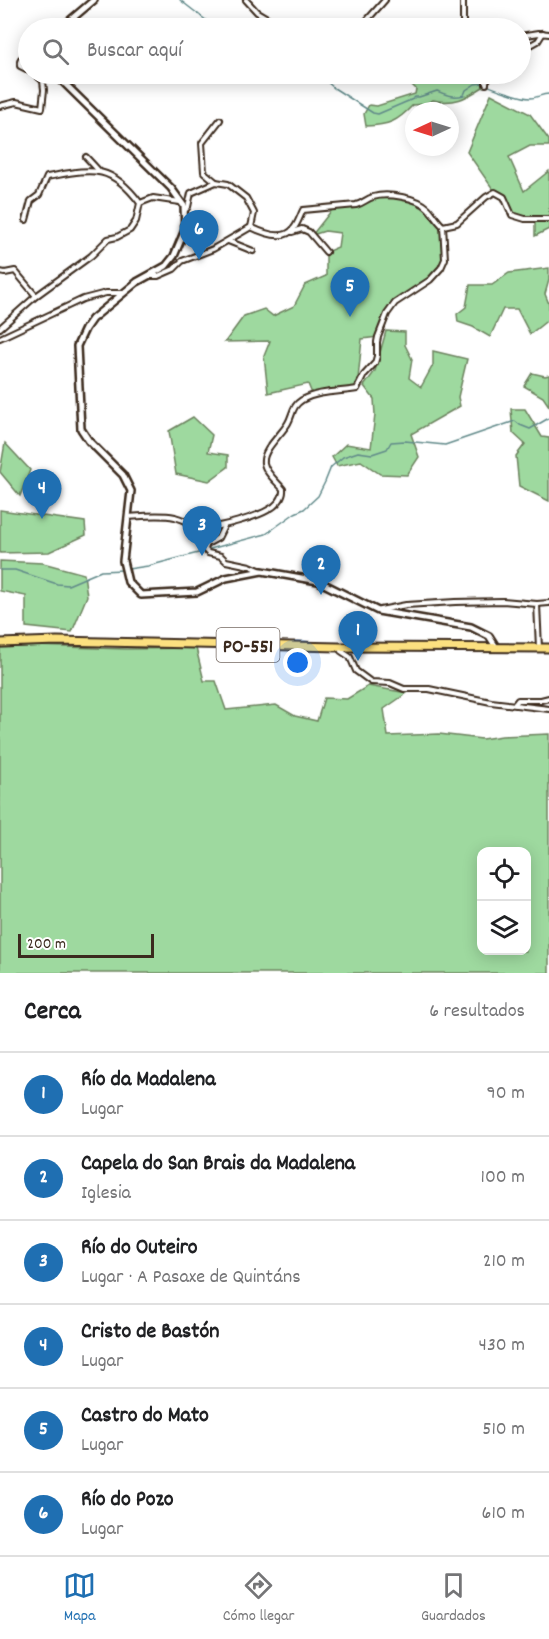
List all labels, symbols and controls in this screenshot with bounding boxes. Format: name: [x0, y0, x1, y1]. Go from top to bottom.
search box: [18, 18, 531, 84]
icon: search: [39, 35, 72, 68]
text: Buscar aquí: [87, 36, 182, 67]
north arrow: [405, 102, 459, 156]
pin: 6: [180, 210, 218, 260]
pin: 5: [330, 268, 370, 317]
pin: 4: [22, 470, 62, 519]
pin: 3: [182, 506, 222, 556]
pin: 2: [302, 546, 340, 595]
pin: 1: [338, 612, 378, 661]
road number: PO-551: [216, 628, 280, 662]
your location: [283, 648, 312, 677]
map controls: [477, 847, 531, 955]
button: locate: [477, 847, 531, 901]
button: layers: [477, 901, 531, 955]
scale bar: [18, 931, 154, 959]
text: 200 m: [27, 933, 66, 956]
text: Cerca: [24, 994, 81, 1031]
text: 6 resultados: [429, 998, 525, 1026]
text: Río da Madalena: [81, 1065, 216, 1096]
text: 1: [41, 1080, 46, 1108]
text: 90 m: [487, 1080, 525, 1108]
text: Lugar: [81, 1096, 123, 1124]
text: Capela do San Brais da Madalena: [81, 1149, 355, 1180]
text: 2: [39, 1164, 48, 1192]
text: 100 m: [481, 1164, 525, 1192]
text: Iglesia: [81, 1180, 131, 1208]
text: Río do Outeiro: [81, 1233, 198, 1264]
text: 3: [39, 1248, 48, 1276]
text: 210 m: [483, 1248, 525, 1276]
text: Lugar · A Pasaxe de Quintáns: [81, 1264, 301, 1292]
text: Cristo de Bastón: [81, 1317, 219, 1348]
text: 4: [39, 1332, 48, 1360]
text: 430 m: [479, 1332, 525, 1360]
text: Lugar: [81, 1348, 123, 1376]
text: Castro do Mato: [81, 1401, 209, 1432]
text: 5: [39, 1416, 48, 1444]
text: 510 m: [482, 1416, 525, 1444]
text: Lugar: [81, 1432, 123, 1460]
text: Río do Pozo: [81, 1485, 174, 1516]
text: 6: [39, 1500, 48, 1528]
text: 610 m: [482, 1500, 525, 1528]
text: Lugar: [81, 1516, 123, 1544]
tab: Mapa: [63, 1569, 96, 1628]
tab: Cómo llegar: [223, 1569, 295, 1628]
tab: Guardados: [421, 1569, 486, 1628]

